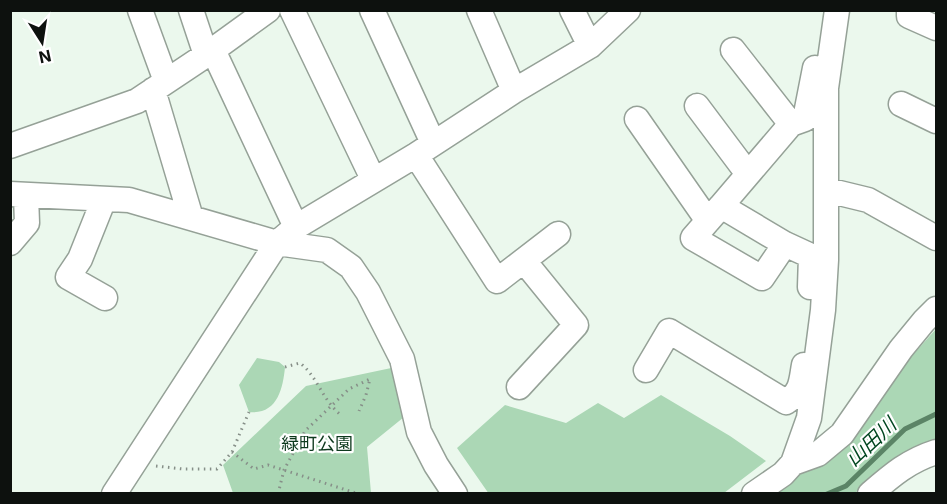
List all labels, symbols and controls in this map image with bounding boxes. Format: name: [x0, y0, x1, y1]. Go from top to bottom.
north arrow: [12, 12, 72, 72]
text: N: [37, 46, 53, 68]
water label: 山田川: [841, 411, 903, 471]
park label: 緑町公園: [281, 433, 353, 454]

